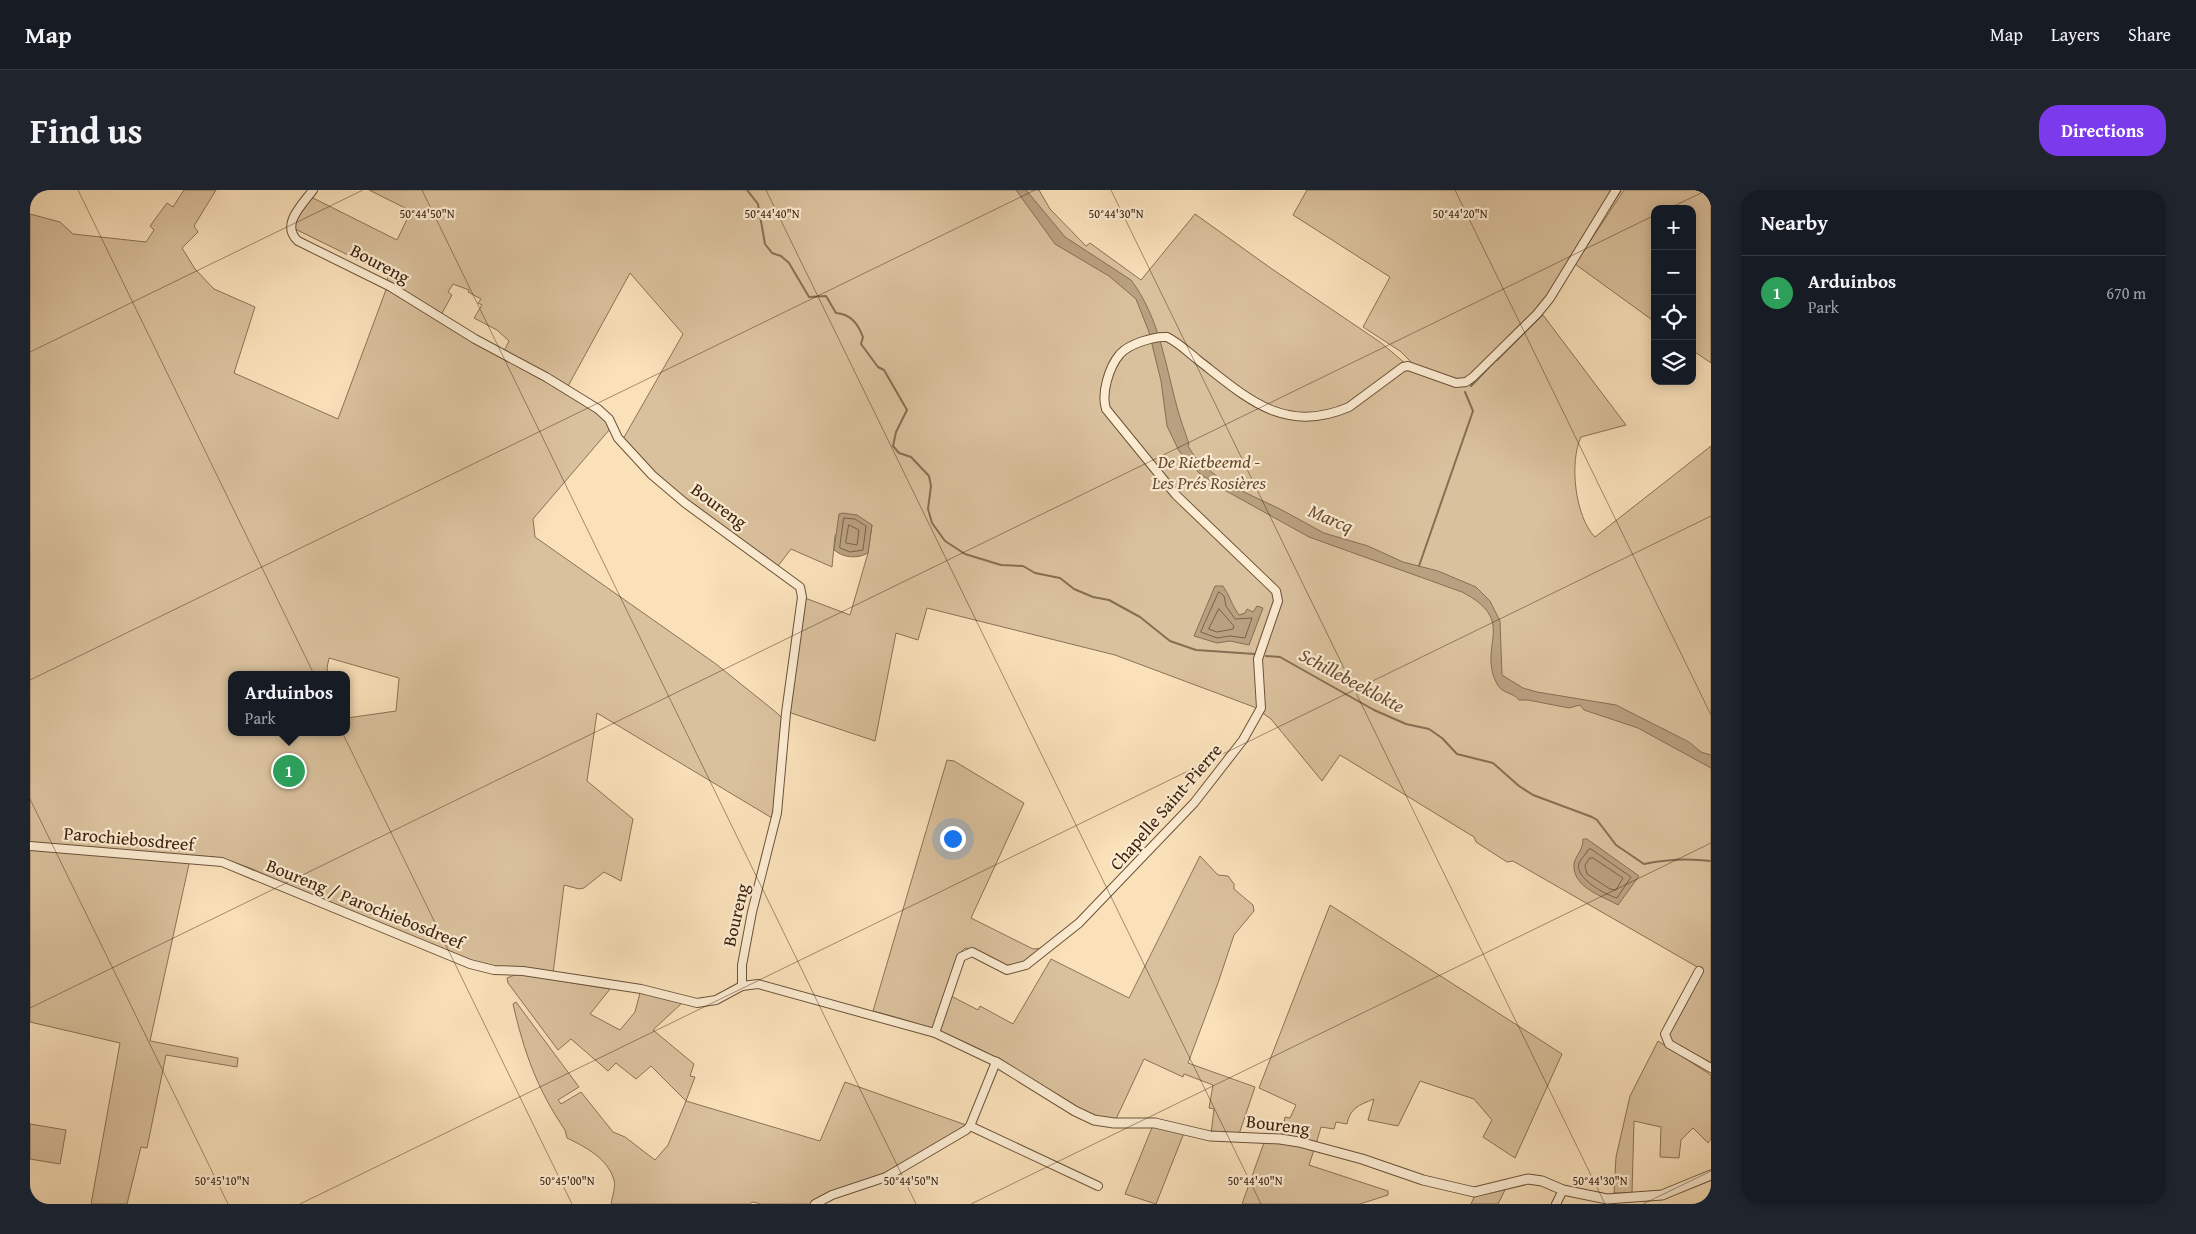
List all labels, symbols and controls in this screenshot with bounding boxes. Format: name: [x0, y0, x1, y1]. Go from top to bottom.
text: Map: [25, 17, 72, 52]
text: Map: [1990, 21, 2023, 48]
text: Layers: [2051, 21, 2100, 48]
text: Share: [2128, 21, 2171, 48]
text: Find us: [30, 105, 143, 156]
button: Directions: [2039, 105, 2166, 156]
text: 50°44'50"N: [399, 205, 455, 222]
text: 50°44'40"N: [744, 205, 800, 222]
text: 50°44'30"N: [1088, 205, 1144, 222]
text: 50°44'20"N: [1432, 205, 1488, 222]
map controls: [1651, 205, 1696, 385]
button: +: [1651, 205, 1696, 250]
text: Nearby: [1761, 207, 1828, 238]
street label: Boureng: [346, 237, 415, 290]
button: −: [1651, 250, 1696, 295]
text: Arduinbos: [1808, 267, 1896, 295]
text: 1: [1773, 281, 1781, 305]
text: 670 m: [2106, 281, 2146, 305]
button: locate: [1651, 295, 1696, 340]
text: Park: [1808, 295, 1839, 319]
button: layers: [1651, 340, 1696, 385]
park label: De Rietbeemd - Les Prés Rosières: [1151, 448, 1267, 496]
street label: Boureng: [686, 476, 753, 535]
water label: Marcq: [1304, 496, 1358, 540]
water label: Schillebeeklokte: [1294, 641, 1410, 720]
popup: [228, 671, 350, 736]
text: Arduinbos: [245, 678, 333, 706]
text: Park: [245, 706, 276, 730]
street label: Chapelle Saint-Pierre: [1103, 737, 1228, 876]
pin: 1: [273, 752, 305, 790]
street label: Parochiebosdreef: [63, 819, 198, 858]
your location: [940, 826, 966, 852]
street label: Boureng / Parochiebosdreef: [262, 851, 470, 956]
street label: Boureng: [715, 881, 756, 949]
street label: Boureng: [1245, 1107, 1311, 1142]
text: 50°45'10"N: [194, 1172, 250, 1189]
text: 50°45'00"N: [539, 1172, 595, 1189]
text: 50°44'50"N: [883, 1172, 939, 1189]
text: 50°44'40"N: [1227, 1172, 1283, 1189]
text: 50°44'30"N: [1572, 1172, 1628, 1189]

